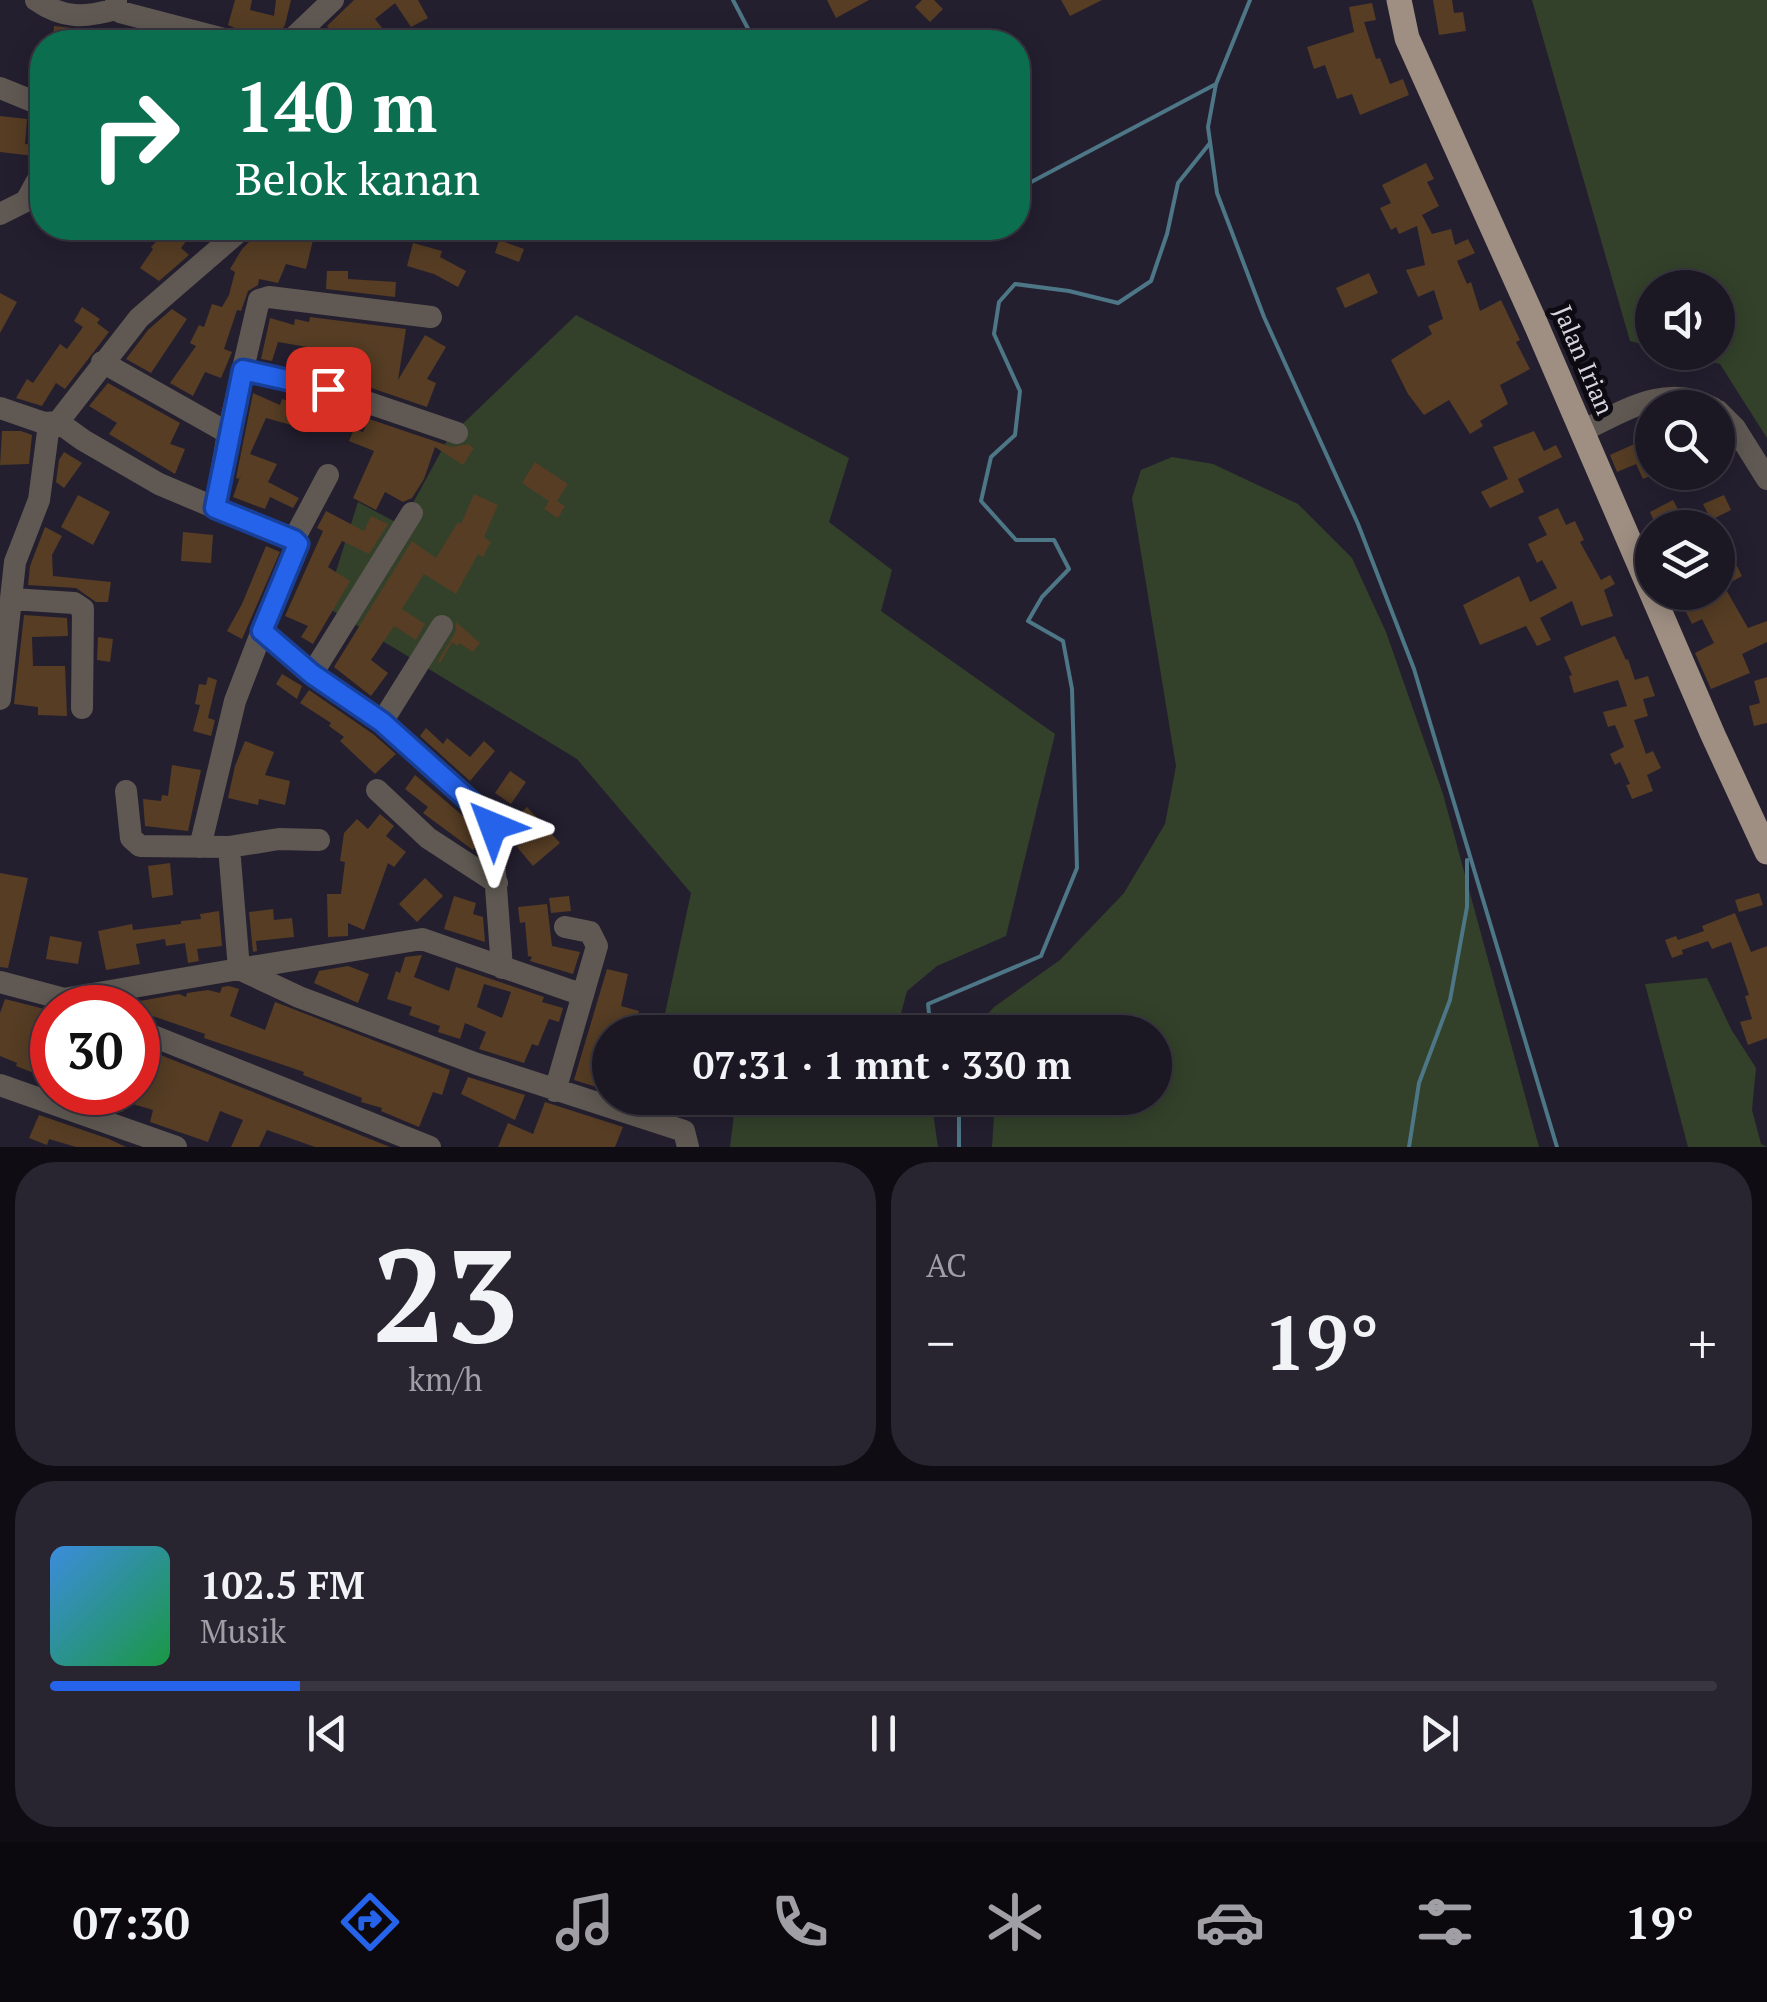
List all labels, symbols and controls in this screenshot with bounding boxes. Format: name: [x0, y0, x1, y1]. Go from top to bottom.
text: 140 m: [235, 59, 437, 152]
icon: right: [70, 70, 200, 200]
text: Belok kanan: [235, 148, 480, 208]
map controls: [1635, 270, 1735, 610]
button: sound: [1635, 270, 1735, 370]
street label: Jalan Irian: [1547, 300, 1622, 420]
pin: [286, 347, 371, 432]
icon: arrive: [301, 362, 356, 417]
button: search: [1635, 390, 1735, 490]
button: layers: [1635, 510, 1735, 610]
position arrow: [441, 774, 545, 878]
speed limit sign: 30: [30, 985, 160, 1115]
text: 07:31 · 1 mnt · 330 m: [693, 1040, 1071, 1090]
text: 23: [372, 1207, 519, 1379]
text: AC: [926, 1244, 967, 1286]
text: 19°: [1264, 1292, 1379, 1391]
text: −: [926, 1306, 955, 1379]
text: +: [1688, 1306, 1717, 1379]
text: km/h: [409, 1358, 482, 1400]
text: 102.5 FM: [200, 1560, 365, 1610]
text: Musik: [200, 1610, 286, 1652]
icon: previous: [300, 1706, 355, 1761]
icon: pause: [856, 1706, 911, 1761]
icon: next: [1412, 1706, 1467, 1761]
icon: directions: [335, 1887, 405, 1957]
icon: music: [550, 1887, 620, 1957]
icon: phone: [765, 1887, 835, 1957]
icon: climate: [980, 1887, 1050, 1957]
icon: car: [1195, 1887, 1265, 1957]
icon: filters: [1410, 1887, 1480, 1957]
text: 07:30: [73, 1892, 190, 1952]
text: 19°: [1625, 1892, 1694, 1952]

